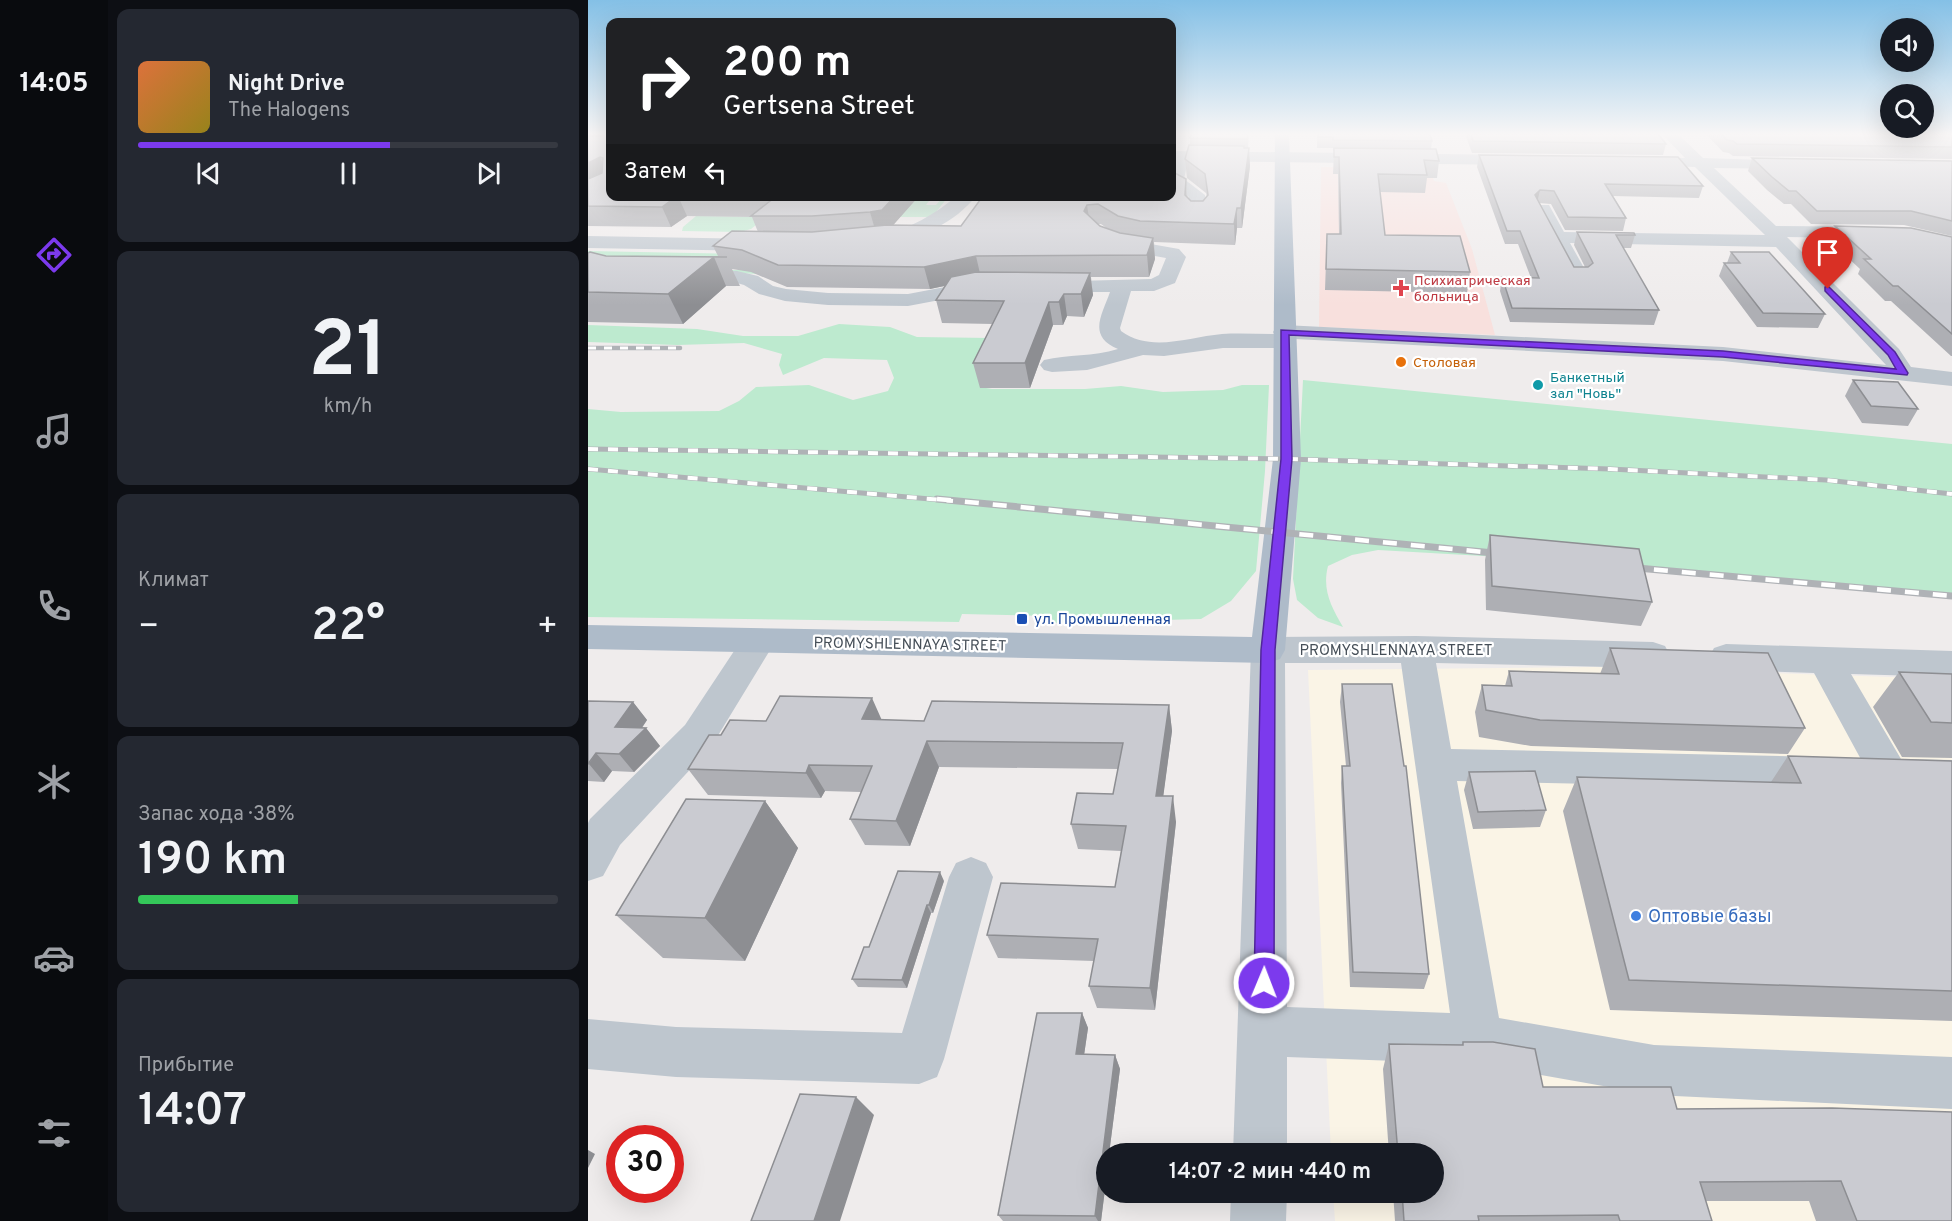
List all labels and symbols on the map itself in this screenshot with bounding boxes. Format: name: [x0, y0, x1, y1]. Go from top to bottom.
pin: [1802, 227, 1853, 289]
place label: Психиатрическая больница: [1414, 273, 1531, 306]
marker: Психиатрическая больница: [1392, 279, 1410, 297]
marker: Столовая: [1394, 355, 1408, 369]
place label: Столовая: [1413, 355, 1476, 372]
place label: Банкетный зал "Новь": [1550, 370, 1625, 403]
marker: Банкетный зал "Новь": [1531, 378, 1545, 392]
place label: ул. Промышленная: [1034, 611, 1171, 630]
marker: ул. Промышленная: [1015, 612, 1029, 626]
street label: PROMYSHLENNAYA STREET: [813, 634, 1007, 657]
street label: PROMYSHLENNAYA STREET: [1299, 642, 1493, 661]
place label: Оптовые базы: [1648, 906, 1772, 929]
marker: Оптовые базы: [1629, 909, 1643, 923]
position arrow: [1232, 951, 1296, 1015]
speed limit sign: 30: [606, 1125, 684, 1203]

